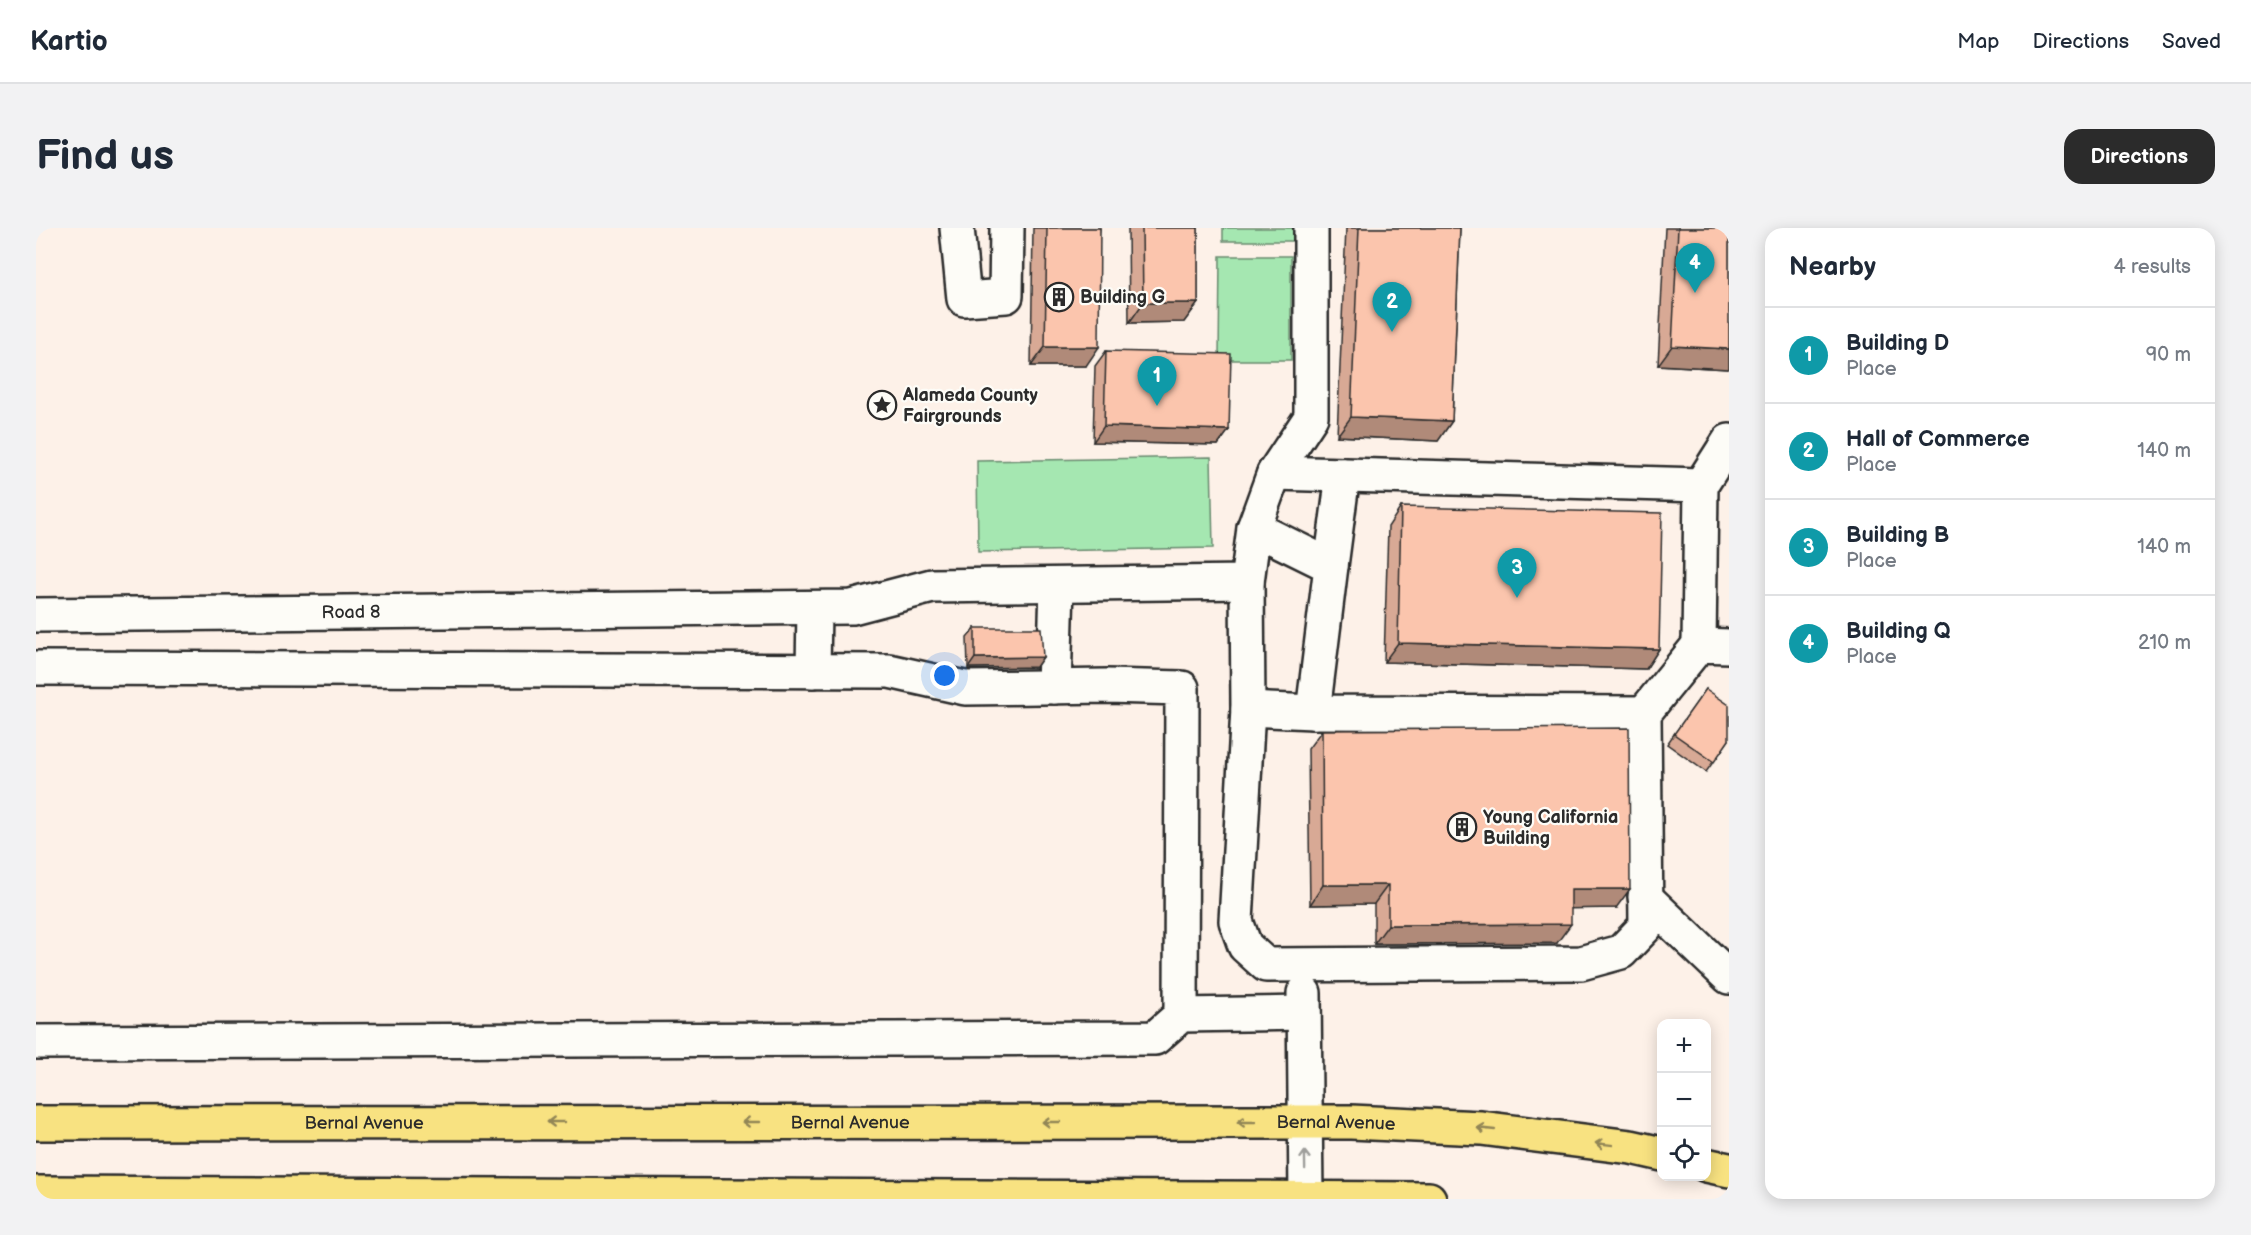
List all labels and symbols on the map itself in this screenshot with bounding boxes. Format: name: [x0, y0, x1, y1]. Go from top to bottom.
pin: 4: [1676, 244, 1714, 293]
building icon: Building G: [1043, 281, 1075, 313]
pin: 2: [1372, 282, 1412, 332]
place label: Building G: [1080, 287, 1165, 308]
pin: 1: [1138, 356, 1176, 406]
place label: Alameda County Fairgrounds: [902, 385, 1038, 427]
place icon: Alameda County Fairgrounds: [866, 389, 898, 421]
pin: 3: [1498, 548, 1536, 598]
street label: Road 8: [321, 602, 381, 623]
your location: [930, 661, 959, 690]
place label: Young California Building: [1483, 807, 1618, 849]
building icon: Young California Building: [1446, 811, 1478, 843]
street label: Bernal Avenue: [790, 1112, 910, 1133]
street label: Bernal Avenue: [1276, 1112, 1396, 1135]
street label: Bernal Avenue: [304, 1113, 424, 1134]
one-way arrow: [547, 1116, 567, 1128]
one-way arrow: [742, 1116, 762, 1128]
one-way arrow: [1042, 1116, 1062, 1128]
one-way arrow: [1237, 1116, 1257, 1128]
one-way arrow: [1477, 1123, 1496, 1134]
one-way arrow: [1595, 1138, 1614, 1149]
one-way arrow: [1300, 1150, 1311, 1170]

